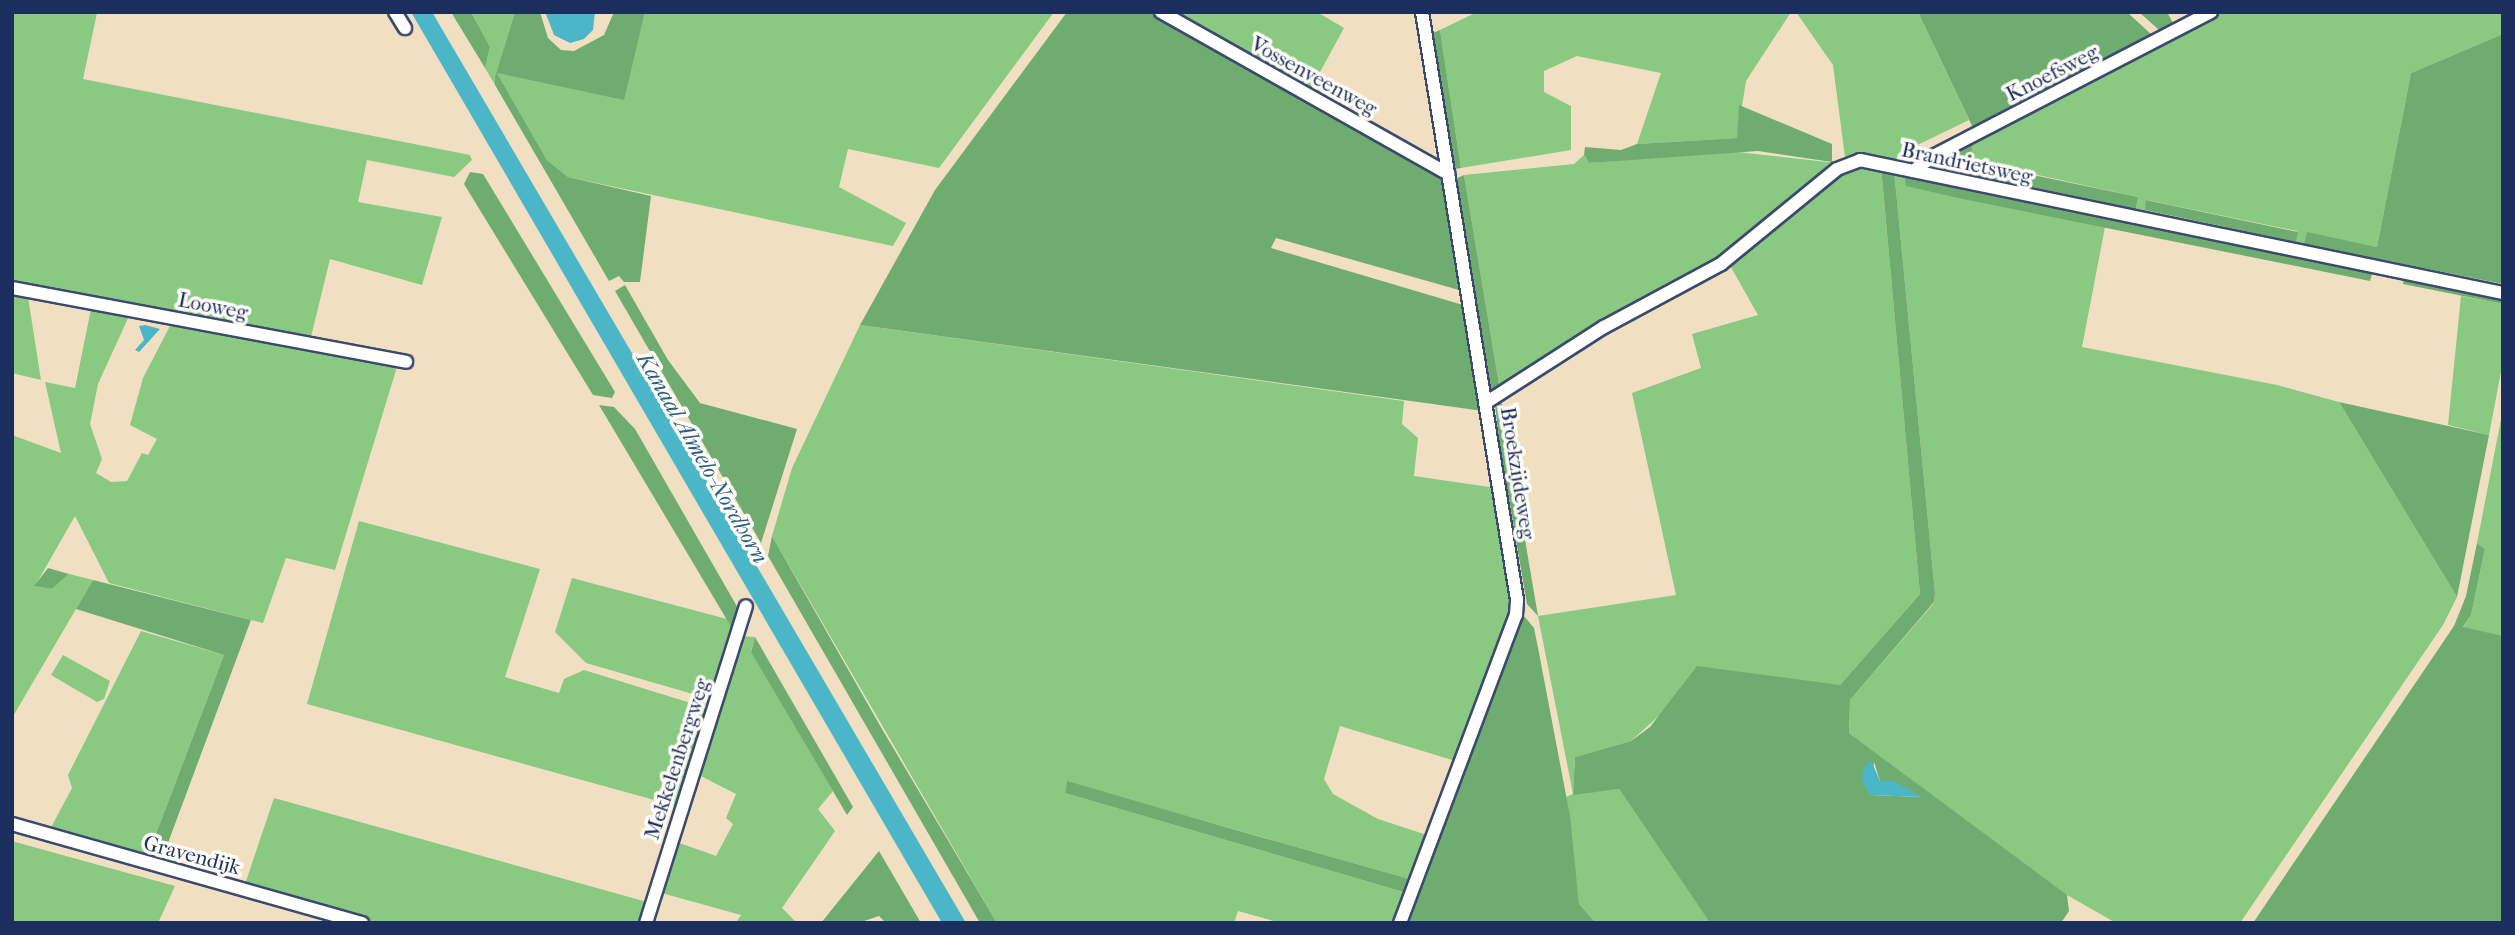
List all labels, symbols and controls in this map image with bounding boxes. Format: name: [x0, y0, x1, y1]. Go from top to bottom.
street label: Vossenveenweg: [1247, 31, 1381, 121]
street label: Knoefsweg: [2002, 39, 2102, 107]
street label: Brandrietsweg: [1899, 137, 2035, 189]
street label: Looweg: [176, 287, 250, 325]
water label: Kanaal Almelo-Nordhorn: [630, 347, 774, 569]
street label: Broekzijdeweg: [1495, 405, 1541, 541]
street label: Mekkelenbergweg: [639, 675, 715, 843]
street label: Gravendijk: [141, 830, 243, 880]

